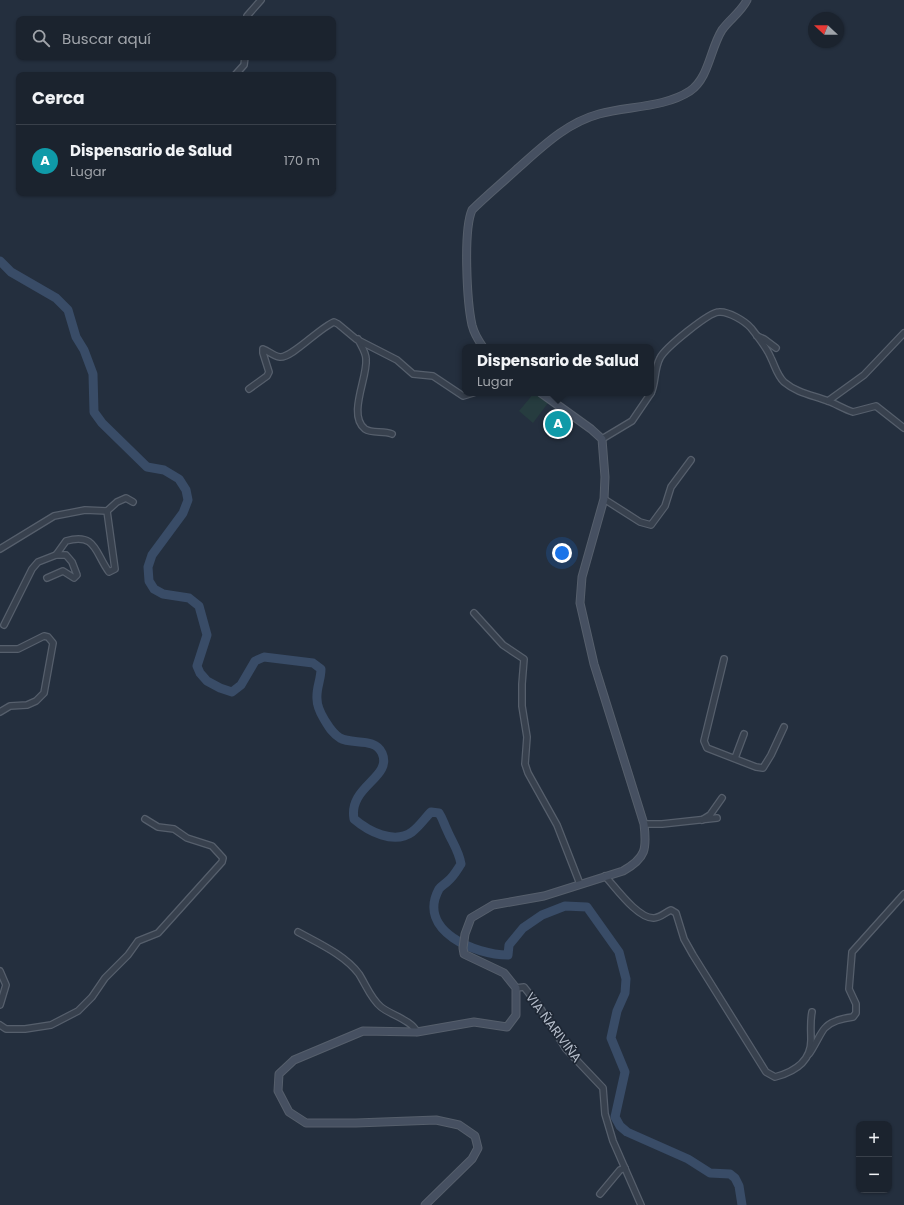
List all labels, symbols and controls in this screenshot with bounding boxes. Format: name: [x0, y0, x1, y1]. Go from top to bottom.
north arrow: [808, 12, 844, 48]
search box: [16, 16, 336, 60]
icon: search: [30, 27, 52, 49]
text: Buscar aquí: [62, 28, 151, 49]
text: Cerca: [32, 86, 85, 110]
text: Dispensario de Salud: [70, 140, 232, 161]
text: A: [40, 151, 50, 170]
text: 170 m: [284, 151, 320, 170]
text: Lugar: [70, 162, 106, 181]
popup: [462, 344, 654, 396]
text: Dispensario de Salud: [477, 350, 639, 371]
text: Lugar: [477, 372, 513, 391]
pin: A: [545, 409, 571, 439]
your location: [552, 543, 572, 563]
street label: VIA ÑARIVIÑA: [521, 988, 586, 1066]
map controls: [856, 1121, 892, 1193]
button: +: [856, 1121, 892, 1157]
button: −: [856, 1157, 892, 1193]

